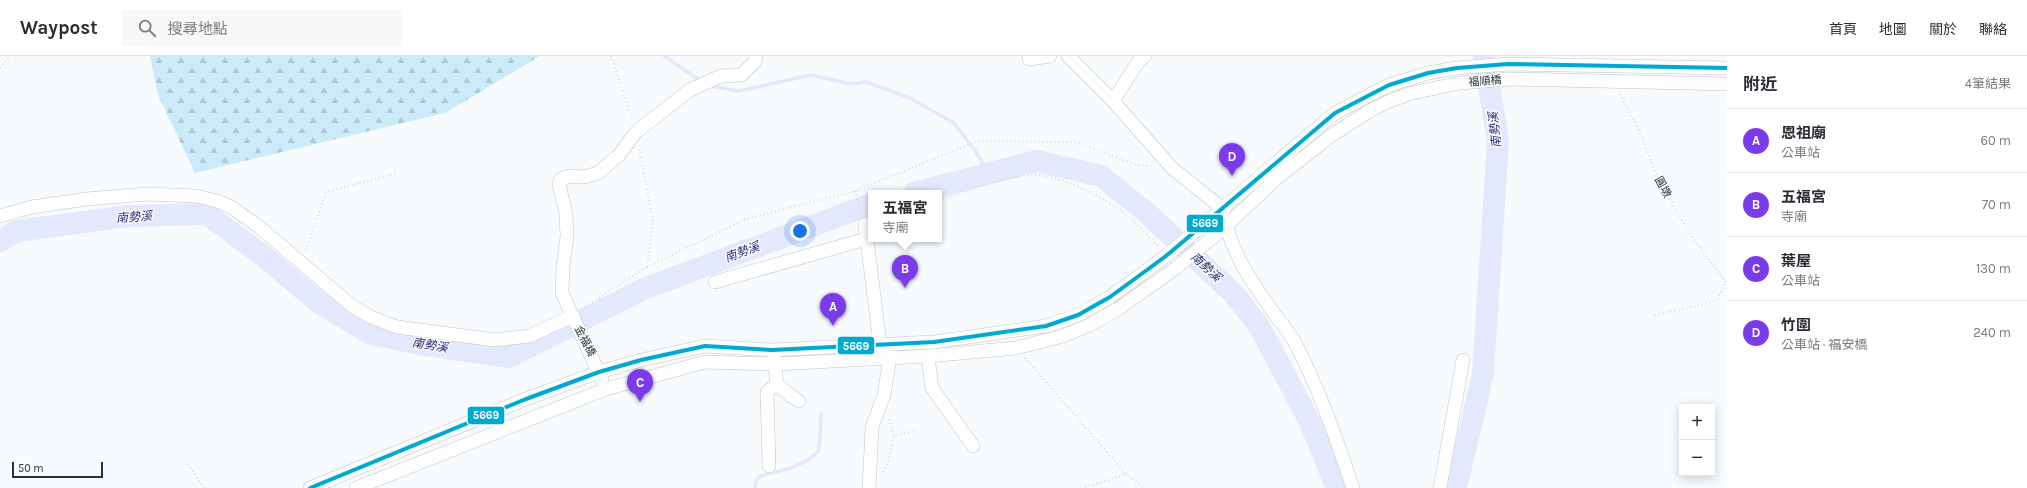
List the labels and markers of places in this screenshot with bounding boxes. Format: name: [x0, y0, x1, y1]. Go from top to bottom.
pin: D: [1219, 143, 1245, 176]
pin: B: [892, 255, 918, 288]
pin: A: [820, 293, 846, 326]
pin: C: [627, 369, 653, 402]

